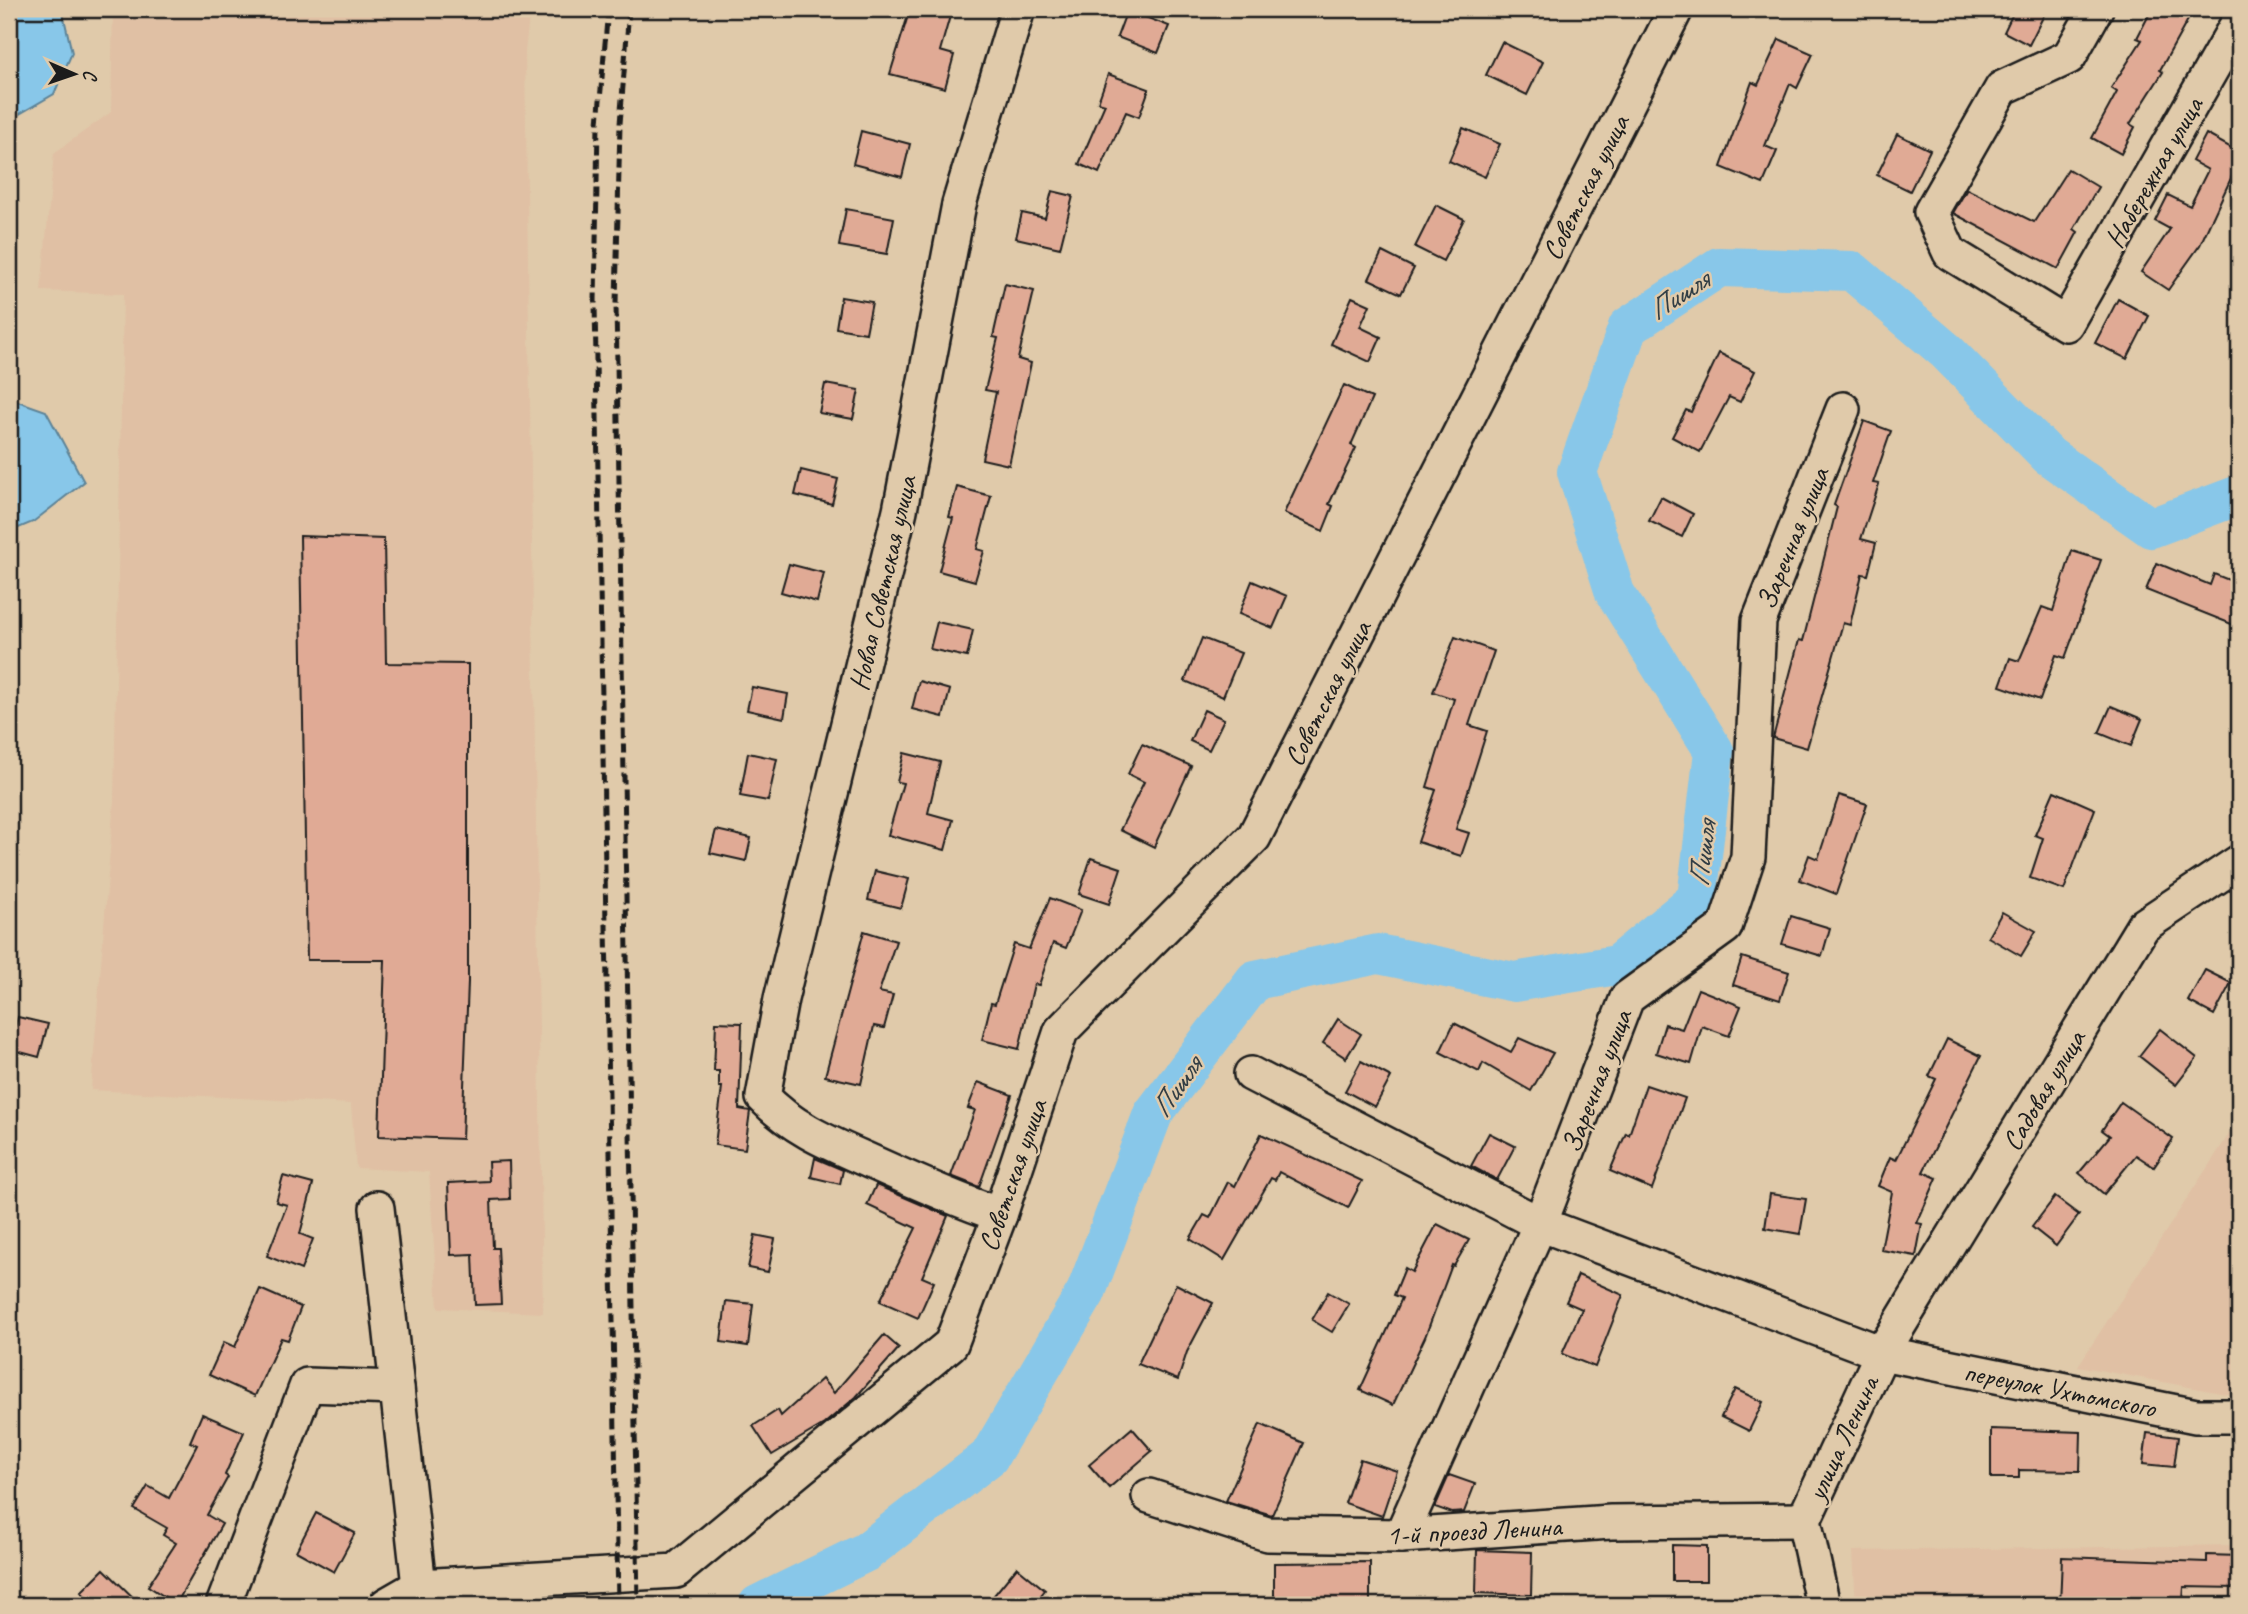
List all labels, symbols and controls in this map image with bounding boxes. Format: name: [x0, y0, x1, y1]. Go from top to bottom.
north arrow: [38, 38, 108, 108]
text: С: [78, 69, 102, 82]
street label: Набережная улица: [2096, 89, 2211, 254]
street label: Советская улица: [1534, 107, 1638, 266]
water label: Пишля: [1640, 259, 1720, 329]
street label: Заречная улица: [1748, 461, 1837, 614]
street label: Новая Советская улица: [841, 471, 925, 694]
street label: Советская улица: [1276, 613, 1380, 772]
water label: Пишля: [1679, 815, 1725, 889]
street label: Заречная улица: [1553, 1003, 1640, 1157]
street label: Садовая улица: [1994, 1022, 2094, 1157]
water label: Пишля: [1142, 1046, 1213, 1125]
street label: Советская улица: [970, 1093, 1055, 1256]
street label: переулок Ухтомского: [1961, 1354, 2161, 1426]
street label: улица Ленина: [1798, 1368, 1887, 1508]
street label: 1-й проезд Ленина: [1386, 1508, 1564, 1553]

